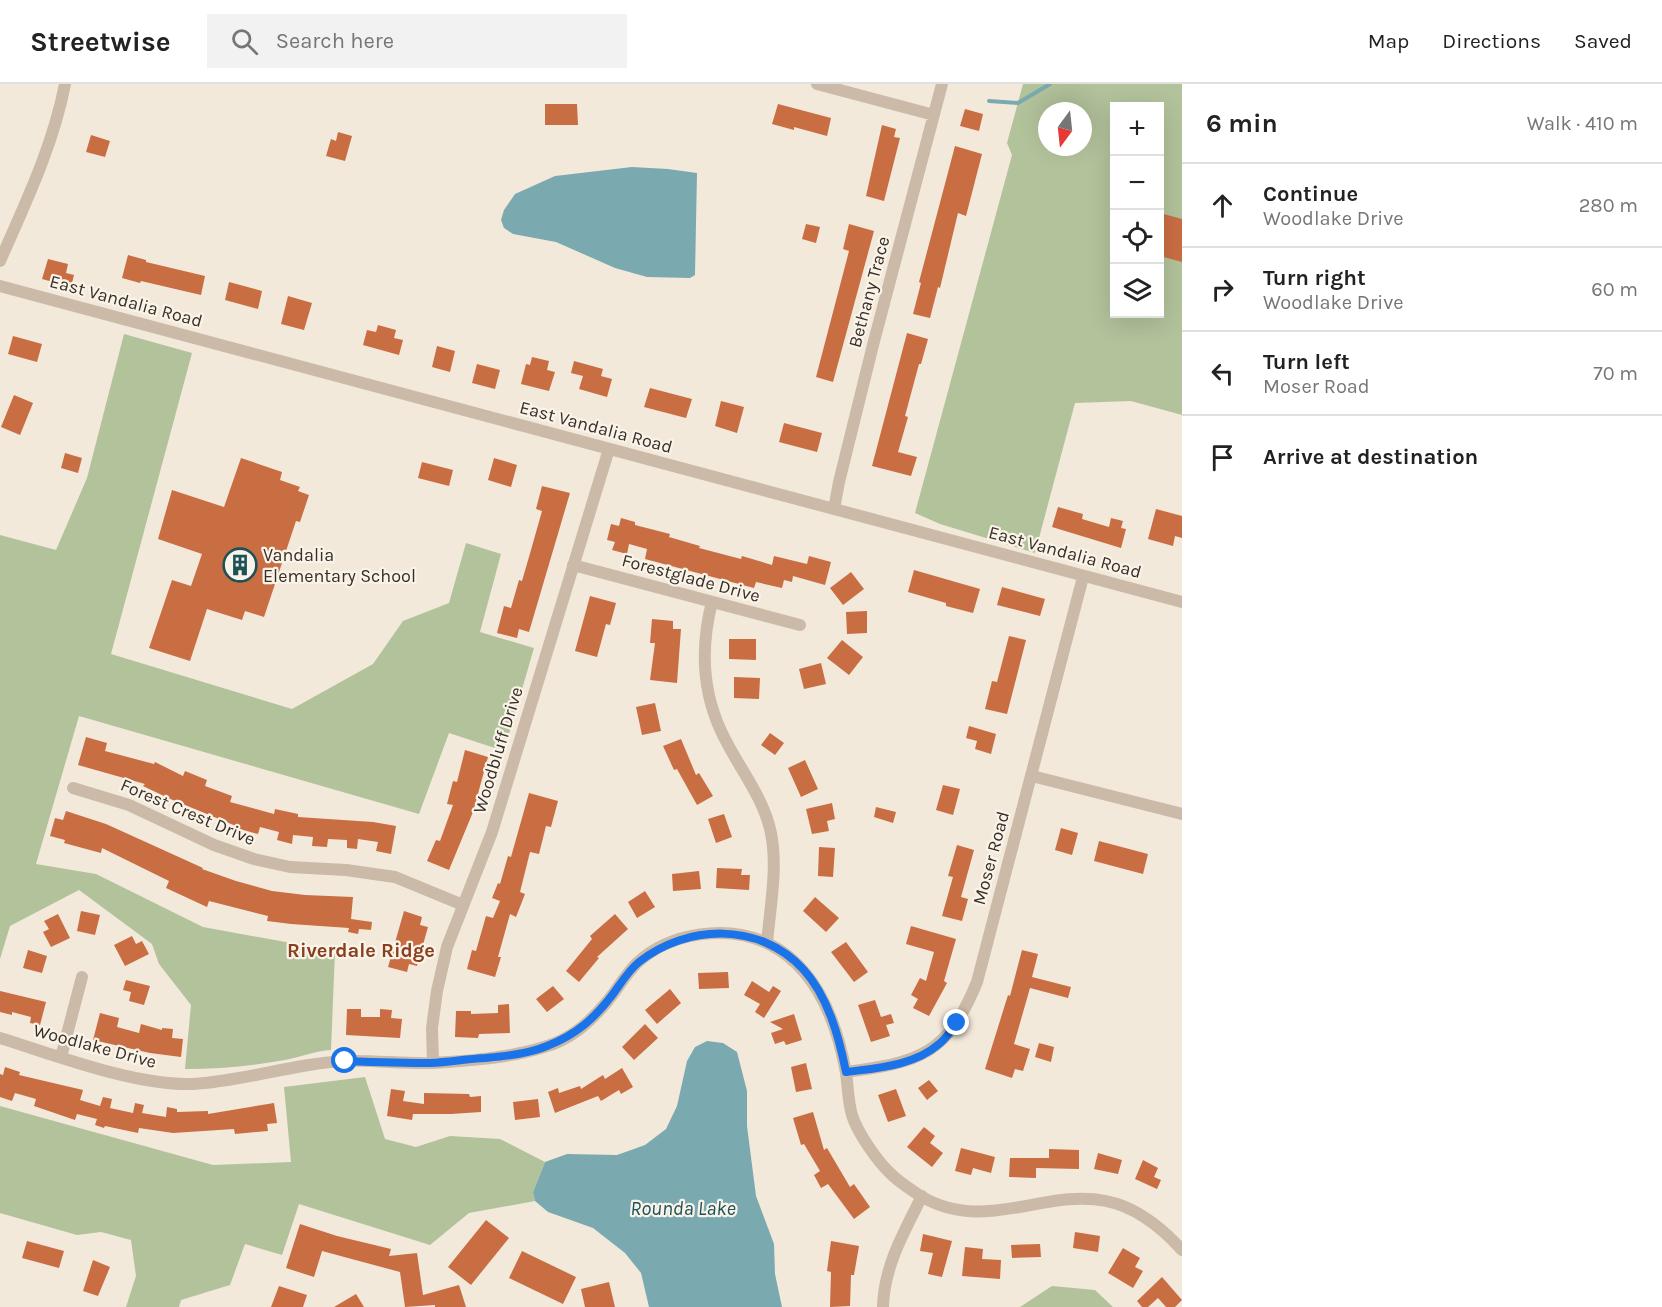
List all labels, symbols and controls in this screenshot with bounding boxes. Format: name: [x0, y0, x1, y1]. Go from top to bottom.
search box: [207, 14, 627, 68]
text: Streetwise: [30, 25, 171, 58]
icon: search: [228, 25, 261, 58]
text: Search here: [276, 28, 394, 54]
text: Map: [1368, 29, 1409, 53]
text: Directions: [1442, 29, 1541, 53]
text: Saved: [1574, 29, 1632, 53]
north arrow: [1038, 102, 1092, 156]
map controls: [1110, 102, 1164, 318]
button: +: [1110, 102, 1164, 156]
text: 6 min: [1206, 108, 1278, 139]
text: Walk · 410 m: [1527, 112, 1638, 135]
button: −: [1110, 156, 1164, 210]
text: Continue: [1263, 181, 1358, 207]
icon: ahead: [1206, 189, 1239, 222]
text: 280 m: [1579, 194, 1638, 217]
text: Woodlake Drive: [1263, 207, 1404, 230]
button: locate: [1110, 210, 1164, 264]
street label: Bethany Trace: [844, 234, 894, 350]
button: layers: [1110, 264, 1164, 318]
text: Turn right: [1263, 265, 1366, 291]
street label: East Vandalia Road: [47, 270, 205, 332]
icon: right: [1206, 273, 1239, 306]
text: 60 m: [1591, 278, 1638, 301]
text: Woodlake Drive: [1263, 291, 1404, 314]
text: Turn left: [1263, 349, 1350, 375]
icon: left: [1206, 357, 1239, 390]
text: 70 m: [1593, 362, 1638, 385]
text: Moser Road: [1263, 375, 1370, 398]
street label: East Vandalia Road: [517, 396, 675, 458]
icon: arrive: [1206, 441, 1239, 474]
text: Arrive at destination: [1263, 444, 1478, 470]
street label: East Vandalia Road: [986, 521, 1144, 583]
place label: Vandalia Elementary School: [263, 544, 416, 587]
building icon: Vandalia Elementary School: [222, 547, 258, 583]
street label: Forestglade Drive: [620, 549, 762, 607]
street label: Woodbluff Drive: [468, 684, 528, 816]
street label: Forest Crest Drive: [117, 774, 259, 850]
street label: Moser Road: [968, 809, 1014, 907]
district label: Riverdale Ridge: [287, 939, 435, 962]
route end: [943, 1009, 969, 1035]
street label: Woodlake Drive: [31, 1019, 159, 1073]
route start: [331, 1047, 357, 1073]
water label: Rounda Lake: [630, 1197, 736, 1220]

